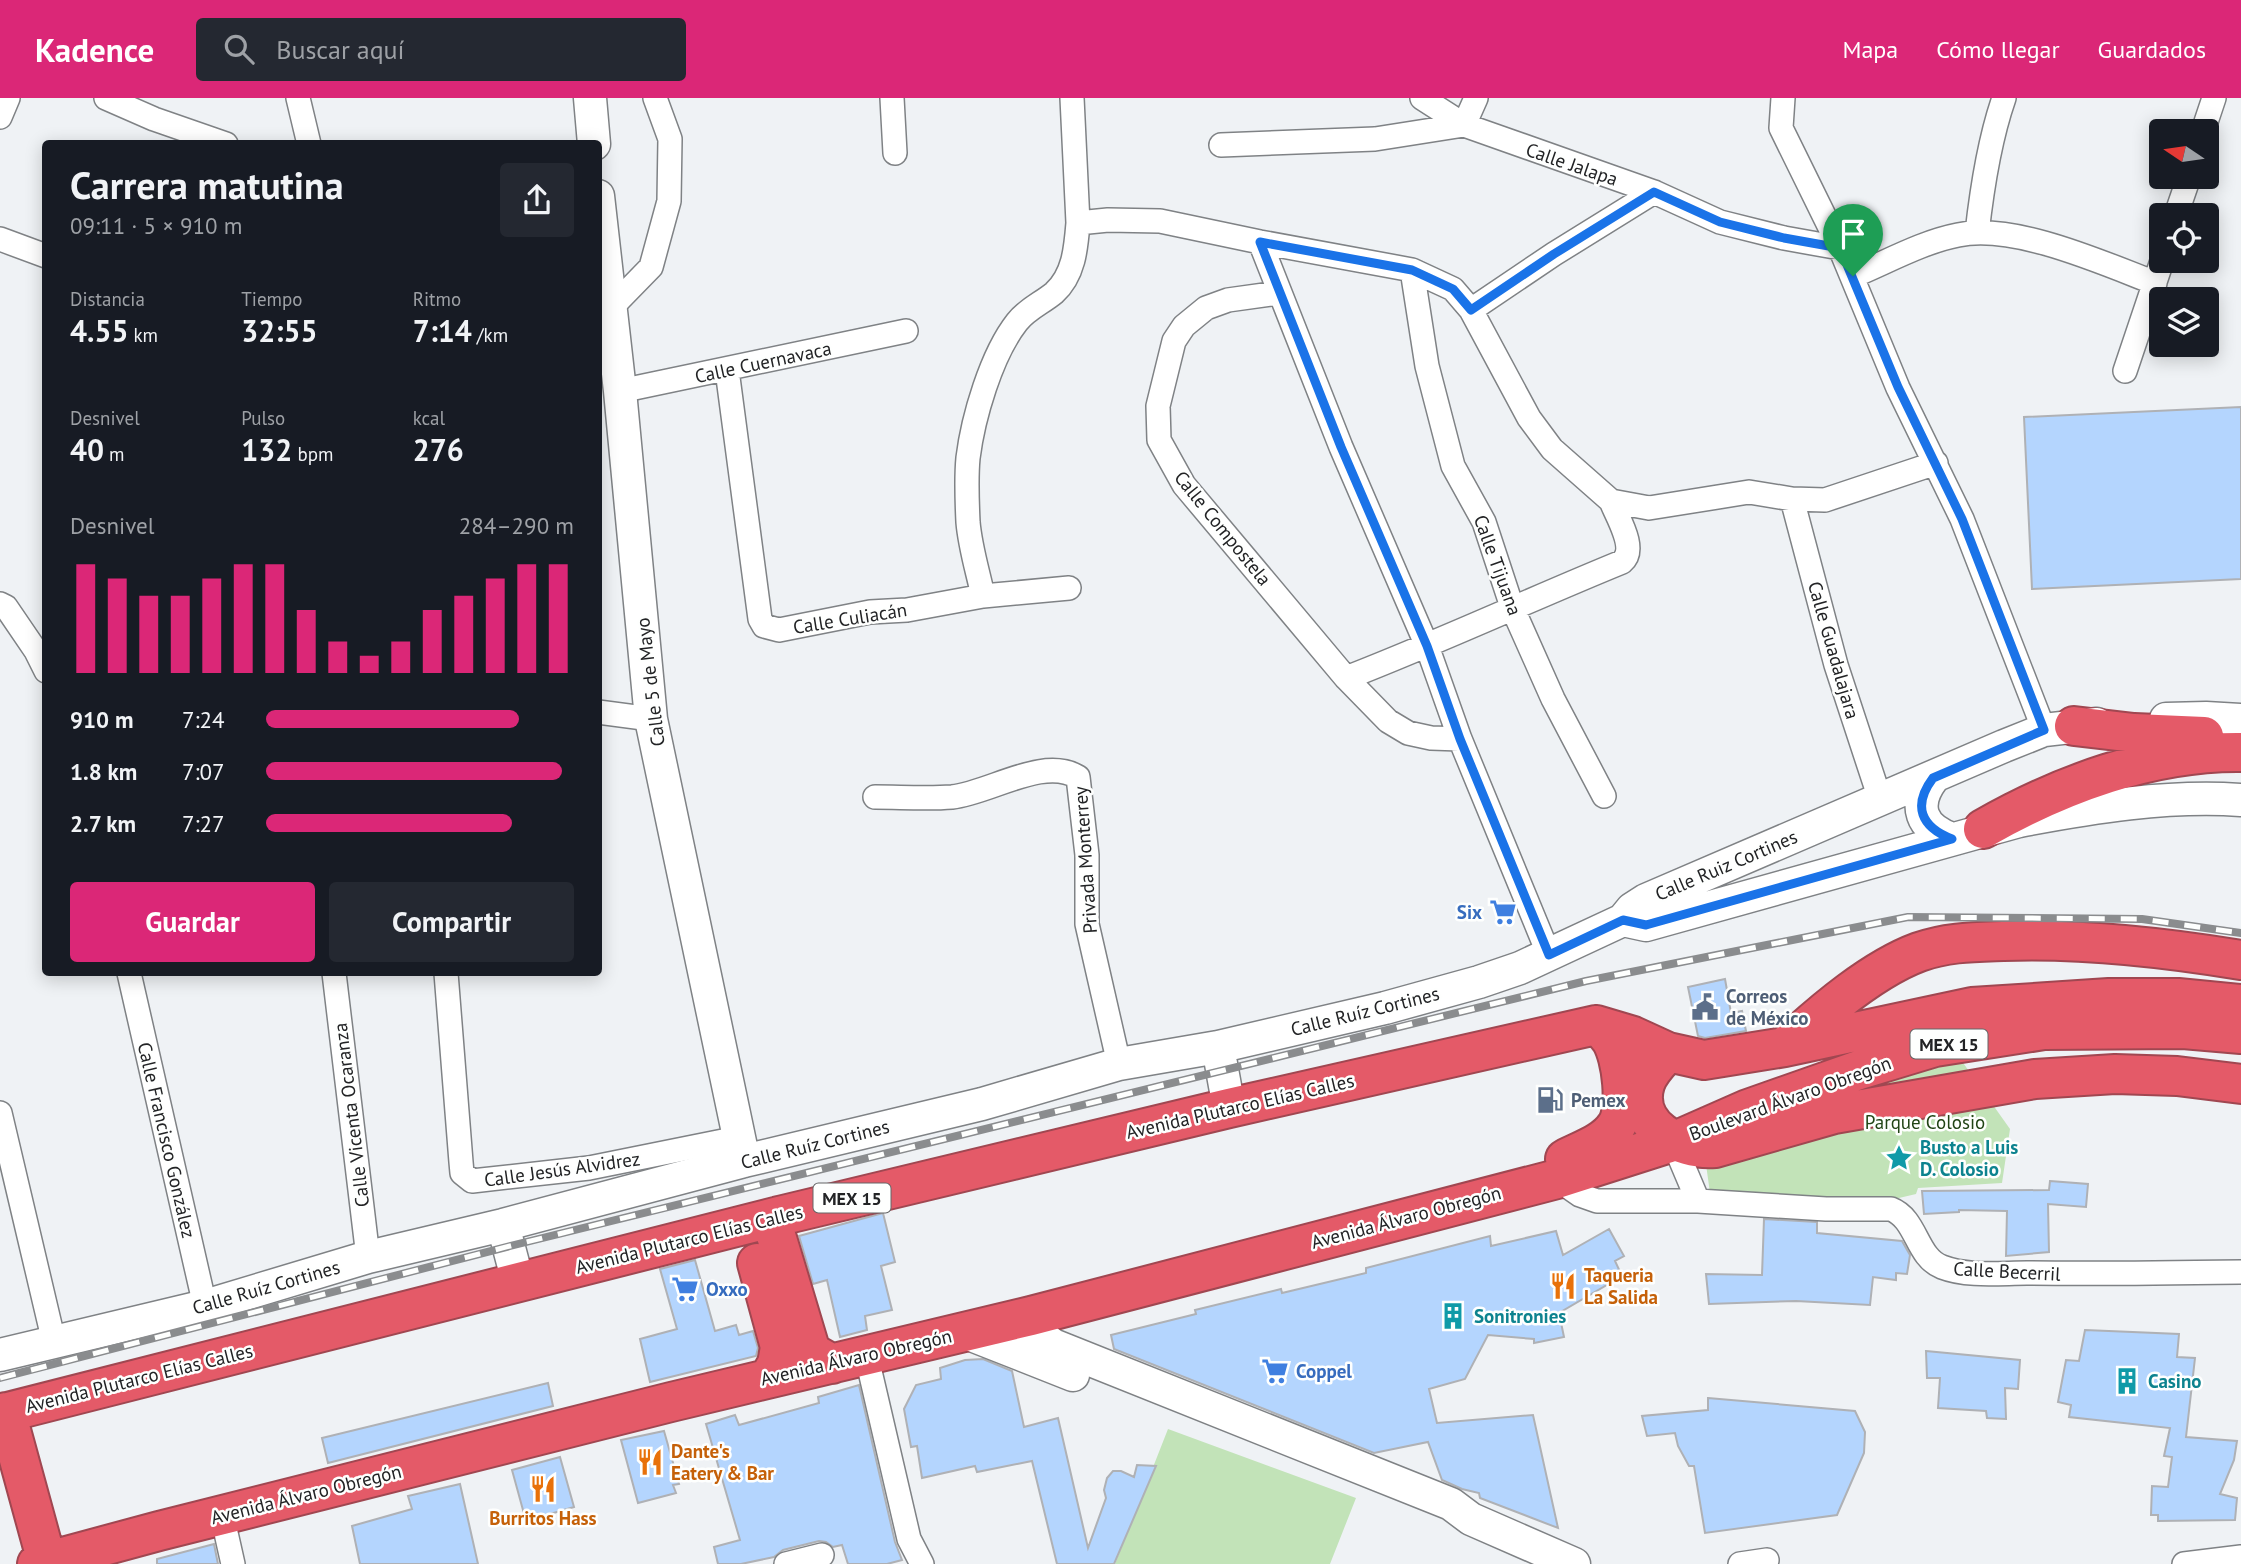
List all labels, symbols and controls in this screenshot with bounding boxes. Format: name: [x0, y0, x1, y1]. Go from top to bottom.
search box: [196, 18, 686, 81]
text: Kadence: [35, 28, 154, 71]
icon: search: [220, 30, 258, 68]
text: Buscar aquí: [276, 33, 405, 66]
text: Mapa: [1842, 34, 1898, 65]
text: Cómo llegar: [1936, 34, 2060, 65]
text: Guardados: [2098, 34, 2206, 65]
north arrow: [2149, 119, 2219, 189]
map controls: [2149, 119, 2219, 357]
street label: Calle Jalapa: [1523, 137, 1621, 191]
text: Carrera matutina: [70, 160, 344, 209]
button: share: [500, 163, 574, 237]
button: locate: [2149, 203, 2219, 273]
pin: [1823, 204, 1883, 276]
text: 09:11 · 5 × 910 m: [70, 211, 242, 240]
icon: arrive: [1834, 215, 1872, 253]
text: Distancia: [70, 287, 145, 311]
text: Tiempo: [241, 287, 303, 311]
text: Ritmo: [413, 287, 461, 311]
button: layers: [2149, 287, 2219, 357]
text: 4.55: [70, 311, 128, 350]
text: 32:55: [241, 311, 317, 350]
text: 7:14: [413, 311, 472, 350]
text: km: [128, 323, 158, 347]
text: /km: [472, 323, 508, 347]
street label: Calle Cuernavaca: [693, 336, 833, 388]
text: Desnivel: [70, 406, 140, 430]
text: Pulso: [241, 406, 285, 430]
text: kcal: [413, 406, 445, 430]
text: 40: [70, 430, 104, 469]
text: 132: [241, 430, 292, 469]
text: 276: [413, 430, 464, 469]
text: m: [104, 442, 125, 466]
text: bpm: [292, 442, 333, 466]
street label: Calle Compostela: [1169, 466, 1277, 590]
text: Desnivel: [70, 511, 154, 540]
text: 284–290 m: [459, 511, 574, 540]
street label: Calle Tijuana: [1469, 511, 1527, 619]
street label: Calle Guadalajara: [1803, 578, 1865, 722]
street label: Calle Culiacán: [791, 597, 909, 639]
street label: Calle 5 de Mayo: [630, 616, 670, 748]
text: 910 m: [70, 705, 133, 734]
text: 7:24: [182, 705, 225, 734]
text: 1.8 km: [70, 757, 137, 786]
text: 7:07: [182, 757, 225, 786]
street label: Privada Monterrey: [1068, 786, 1102, 934]
text: 2.7 km: [70, 809, 136, 838]
text: 7:27: [182, 809, 225, 838]
street label: Calle Ruiz Cortines: [1651, 824, 1801, 906]
button: Guardar: [70, 882, 315, 962]
button: Compartir: [329, 882, 574, 962]
supermarket icon: Six: [1488, 897, 1518, 927]
place label: Six: [1457, 900, 1482, 924]
street label: Calle Ruíz Cortines: [1288, 981, 1442, 1041]
place label: Correos de México: [1726, 984, 1808, 1030]
public building icon: Correos de México: [1690, 992, 1720, 1022]
street label: Calle Vicenta Ocaranza: [328, 1022, 374, 1208]
road number: MEX 15: [1910, 1029, 1988, 1058]
street label: Calle Francisco González: [133, 1040, 201, 1240]
street label: Boulevard Álvaro Obregón: [1686, 1050, 1894, 1146]
street label: Avenida Plutarco Elías Calles: [1124, 1068, 1356, 1144]
fuel station icon: Pemex: [1535, 1085, 1565, 1115]
place label: Pemex: [1571, 1088, 1625, 1112]
park label: Parque Colosio: [1865, 1110, 1985, 1134]
street label: Calle Ruíz Cortines: [738, 1114, 892, 1174]
place label: Busto a Luis D. Colosio: [1920, 1135, 2018, 1181]
place icon: Busto a Luis D. Colosio: [1884, 1143, 1914, 1173]
street label: Calle Jesús Alvidrez: [483, 1146, 641, 1192]
street label: Avenida Álvaro Obregón: [1308, 1180, 1504, 1254]
road number: MEX 15: [814, 1184, 890, 1212]
street label: Avenida Plutarco Elías Calles: [573, 1199, 805, 1279]
street label: Calle Ruíz Cortines: [190, 1254, 342, 1320]
street label: Calle Becerril: [1953, 1256, 2062, 1286]
place label: Taqueria La Salida: [1584, 1263, 1658, 1309]
restaurant icon: Taqueria La Salida: [1548, 1271, 1578, 1301]
supermarket icon: Oxxo: [670, 1274, 700, 1304]
place label: Oxxo: [706, 1277, 748, 1301]
building icon: Sonitronies: [1438, 1301, 1468, 1331]
place label: Sonitronies: [1474, 1304, 1566, 1328]
street label: Avenida Álvaro Obregón: [758, 1323, 954, 1391]
street label: Avenida Plutarco Elías Calles: [23, 1338, 255, 1418]
supermarket icon: Coppel: [1260, 1356, 1290, 1386]
place label: Coppel: [1296, 1359, 1352, 1383]
building icon: Casino: [2112, 1366, 2142, 1396]
place label: Casino: [2148, 1369, 2202, 1393]
place label: Dante's Eatery & Bar: [671, 1439, 774, 1485]
restaurant icon: Dante's Eatery & Bar: [635, 1447, 665, 1477]
street label: Avenida Álvaro Obregón: [208, 1459, 404, 1529]
restaurant icon: Burritos Hass: [528, 1474, 558, 1504]
place label: Burritos Hass: [489, 1506, 597, 1530]

